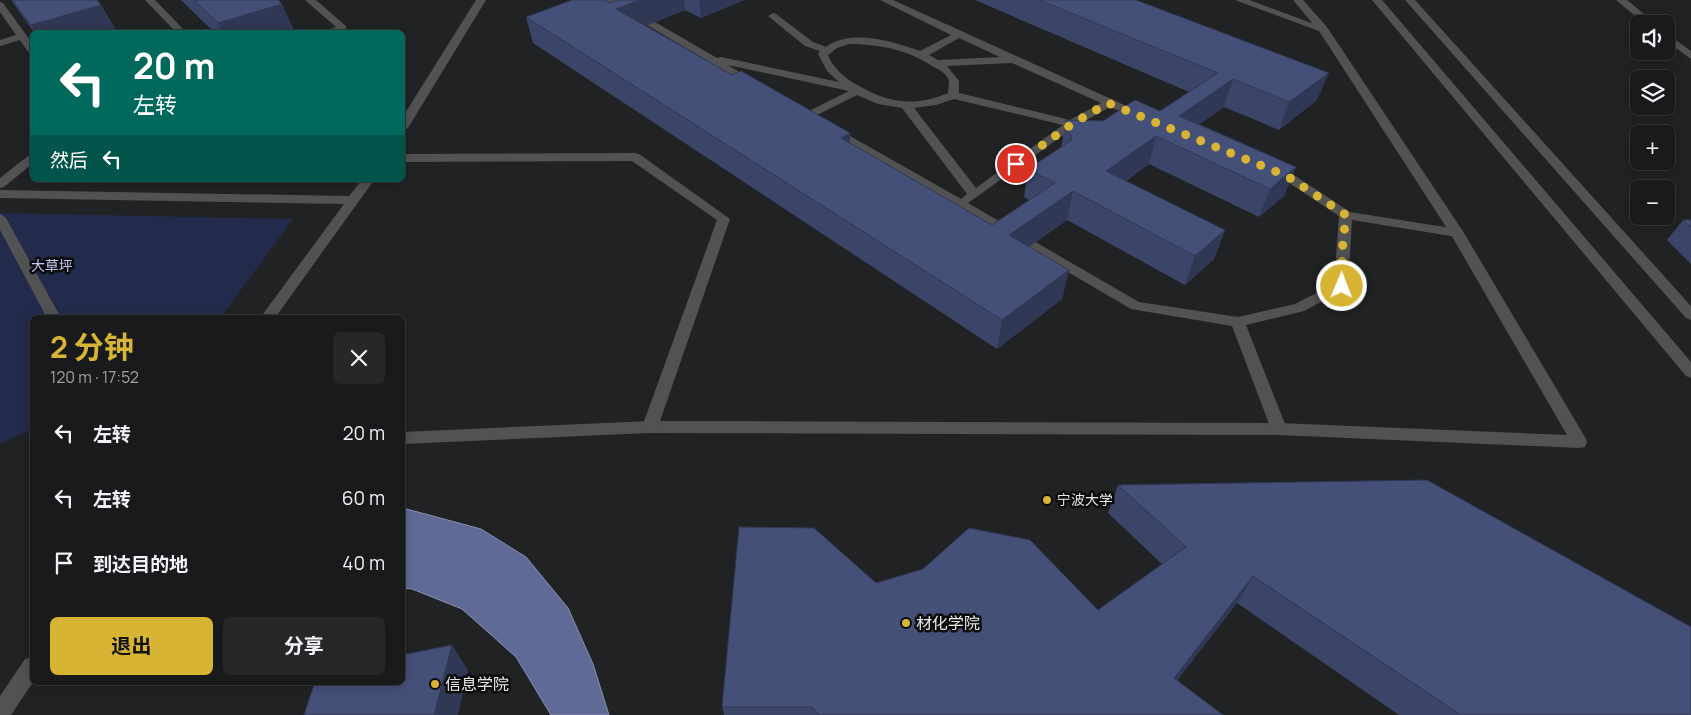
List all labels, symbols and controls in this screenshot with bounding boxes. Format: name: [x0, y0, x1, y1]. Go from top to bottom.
map controls: [1630, 15, 1675, 225]
button: sound: [1630, 15, 1675, 60]
text: 20 m: [133, 42, 215, 90]
icon: left: [50, 50, 115, 115]
button: layers: [1630, 70, 1675, 115]
text: 左转: [133, 90, 177, 120]
button: +: [1630, 125, 1675, 170]
pin: [995, 143, 1037, 185]
icon: left: [98, 145, 126, 173]
text: 然后: [50, 147, 88, 173]
icon: arrive: [1002, 150, 1030, 178]
button: −: [1630, 180, 1675, 225]
park label: 大草坪: [31, 256, 73, 275]
position arrow: [1315, 259, 1367, 311]
text: 2 分钟: [50, 326, 134, 367]
button: close: [333, 332, 385, 384]
text: 120 m · 17:52: [50, 366, 139, 388]
icon: left: [50, 419, 78, 447]
text: 20 m: [343, 420, 385, 446]
text: 左转: [93, 421, 131, 447]
icon: left: [50, 484, 78, 512]
text: 60 m: [342, 485, 385, 511]
text: 左转: [93, 486, 131, 512]
place label: 宁波大学: [1057, 490, 1113, 509]
marker: 宁波大学: [1041, 494, 1053, 506]
icon: arrive: [50, 549, 78, 577]
text: 40 m: [342, 550, 385, 576]
text: 到达目的地: [93, 551, 188, 577]
place label: 材化学院: [916, 612, 980, 634]
button: 退出: [50, 617, 213, 675]
button: 分享: [223, 617, 385, 675]
marker: 材化学院: [900, 617, 912, 629]
place label: 信息学院: [445, 673, 509, 695]
marker: 信息学院: [429, 678, 441, 690]

